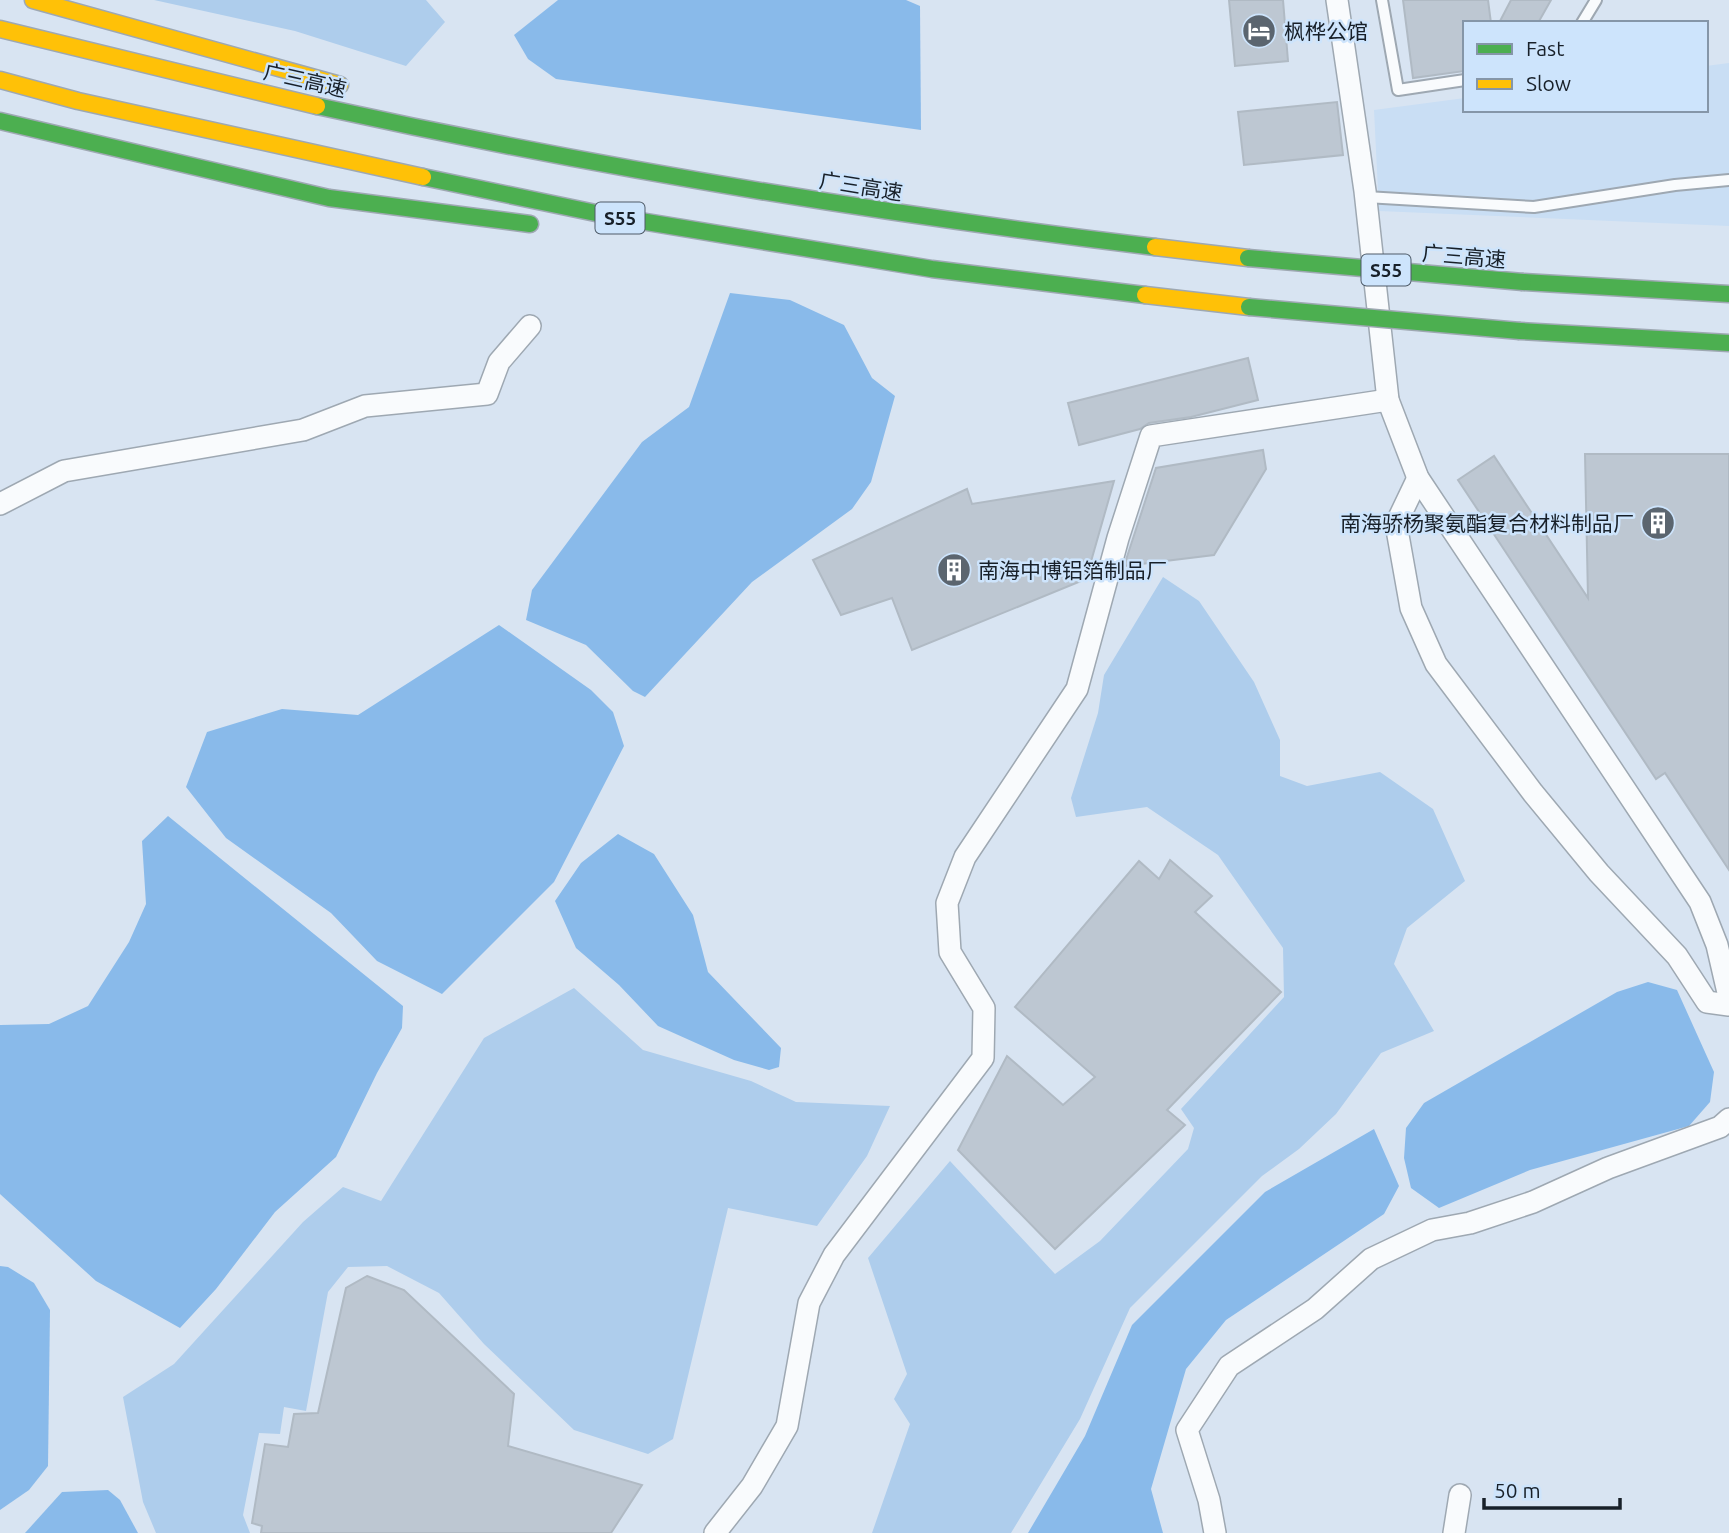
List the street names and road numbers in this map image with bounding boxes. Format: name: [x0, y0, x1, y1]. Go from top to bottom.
street label: 广三高速: [261, 59, 349, 101]
street label: 广三高速: [818, 168, 904, 204]
road number: S55: [596, 202, 644, 233]
street label: 广三高速: [1421, 240, 1507, 272]
road number: S55: [1362, 254, 1410, 286]

